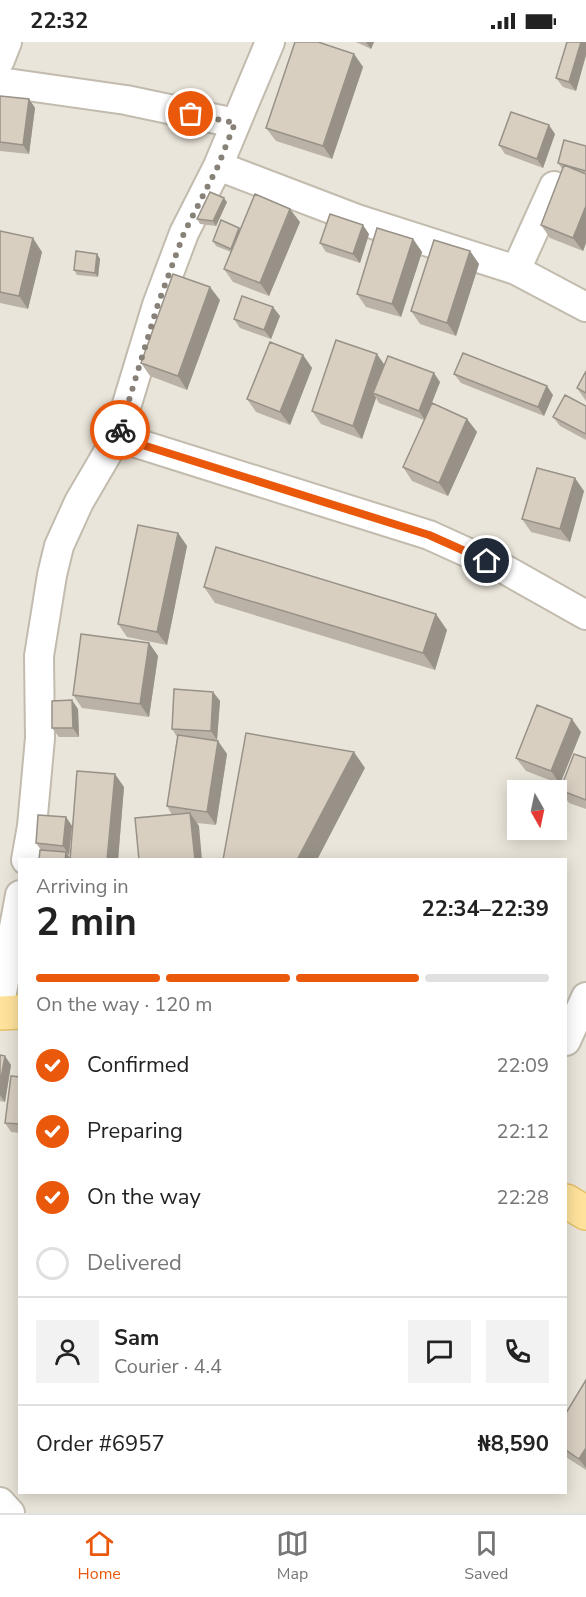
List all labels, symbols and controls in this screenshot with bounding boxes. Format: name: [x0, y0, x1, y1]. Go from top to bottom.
text: 22:32: [30, 6, 88, 36]
pin: [165, 88, 216, 139]
icon: bag: [174, 97, 207, 130]
courier: [90, 400, 150, 460]
icon: bike: [104, 414, 137, 447]
pin: [461, 535, 512, 586]
icon: home: [470, 544, 503, 577]
north arrow: [507, 780, 567, 840]
map controls: [507, 780, 567, 840]
text: Arriving in: [36, 873, 129, 900]
text: 22:34–22:39: [421, 894, 549, 924]
text: 2 min: [36, 896, 137, 949]
text: On the way · 120 m: [36, 991, 212, 1018]
icon: check: [36, 1049, 69, 1082]
text: Confirmed: [87, 1050, 189, 1080]
text: 22:09: [496, 1052, 549, 1079]
icon: check: [36, 1115, 69, 1148]
text: Preparing: [87, 1116, 183, 1146]
text: 22:12: [496, 1118, 549, 1145]
icon: check: [36, 1181, 69, 1214]
text: On the way: [87, 1182, 201, 1212]
text: 22:28: [496, 1184, 549, 1211]
text: Delivered: [87, 1248, 182, 1278]
button: person: [36, 1320, 99, 1383]
button: chat: [408, 1320, 471, 1383]
button: phone: [486, 1320, 549, 1383]
text: Sam: [114, 1323, 159, 1353]
text: Courier · 4.4: [114, 1353, 222, 1380]
text: Order #6957: [36, 1429, 165, 1459]
text: ₦8,590: [478, 1429, 549, 1459]
tab: Home: [78, 1527, 121, 1585]
tab: Map: [276, 1527, 309, 1585]
tab: Saved: [464, 1527, 508, 1585]

